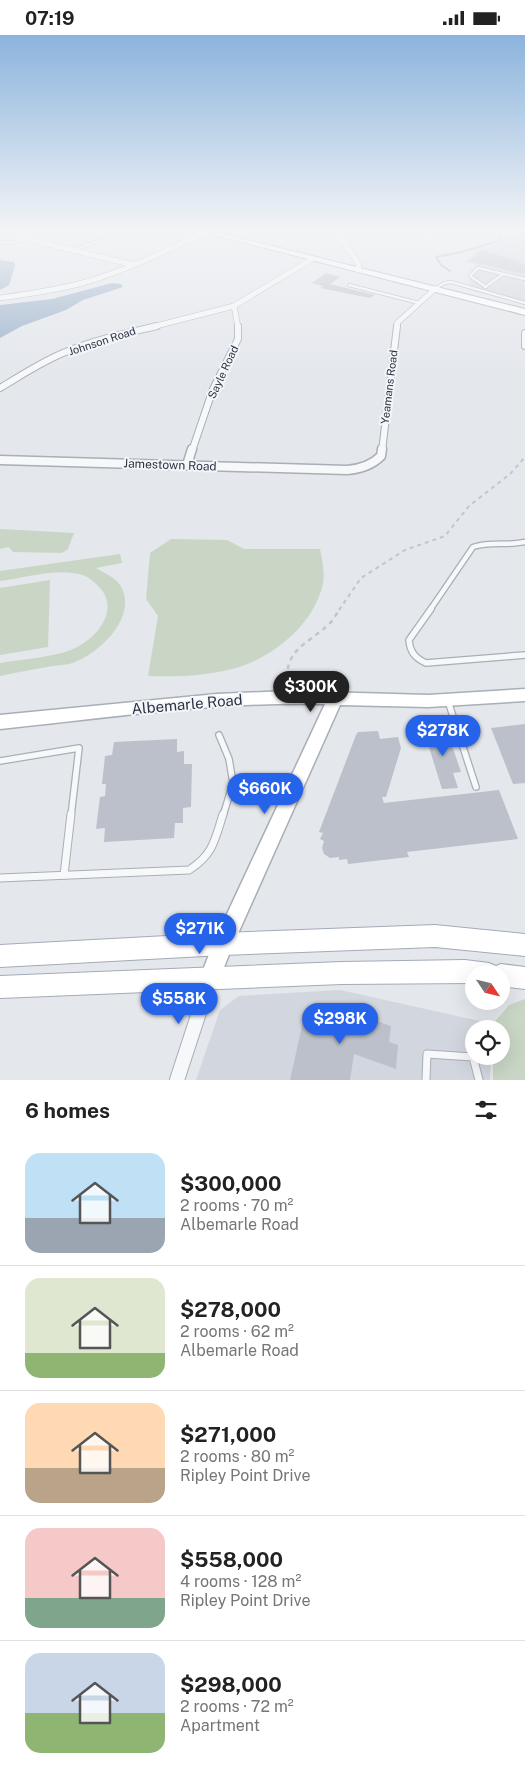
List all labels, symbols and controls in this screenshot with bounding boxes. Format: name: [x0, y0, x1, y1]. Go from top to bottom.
text: 07:19: [25, 7, 75, 29]
street label: Johnson Road: [67, 324, 137, 358]
street label: Sayle Road: [206, 344, 240, 400]
street label: Yeamans Road: [379, 349, 399, 425]
street label: Jamestown Road: [123, 456, 217, 474]
pin: $300K: [276, 671, 346, 713]
text: $300K: [284, 677, 338, 696]
street label: Albemarle Road: [131, 691, 243, 717]
pin: $278K: [408, 715, 478, 757]
text: $278K: [416, 721, 470, 740]
pin: $660K: [230, 773, 300, 815]
text: $660K: [238, 779, 292, 798]
pin: $271K: [165, 913, 235, 955]
text: $271K: [175, 919, 225, 938]
north arrow: [465, 965, 510, 1010]
map controls: [465, 965, 510, 1065]
pin: $558K: [144, 983, 214, 1025]
text: $558K: [152, 989, 206, 1008]
pin: $298K: [305, 1003, 375, 1045]
text: $298K: [313, 1009, 367, 1028]
button: locate: [465, 1020, 510, 1065]
icon: filters: [472, 1096, 500, 1124]
text: 6 homes: [25, 1098, 110, 1123]
text: $300,000: [180, 1171, 281, 1196]
icon: home: [65, 1173, 125, 1233]
text: 2 rooms · 70 m²: [180, 1196, 293, 1215]
text: Albemarle Road: [180, 1215, 299, 1234]
text: $278,000: [180, 1297, 281, 1322]
icon: home: [65, 1298, 125, 1358]
text: 2 rooms · 62 m²: [180, 1322, 294, 1341]
text: Albemarle Road: [180, 1341, 299, 1360]
text: $271,000: [180, 1422, 276, 1447]
icon: home: [65, 1423, 125, 1483]
text: 2 rooms · 80 m²: [180, 1447, 294, 1466]
text: Ripley Point Drive: [180, 1466, 311, 1485]
text: $558,000: [180, 1547, 283, 1572]
icon: home: [65, 1548, 125, 1608]
text: 4 rooms · 128 m²: [180, 1572, 301, 1591]
text: Ripley Point Drive: [180, 1591, 311, 1610]
text: $298,000: [180, 1672, 282, 1697]
icon: home: [65, 1673, 125, 1733]
text: 2 rooms · 72 m²: [180, 1697, 294, 1716]
text: Apartment: [180, 1716, 260, 1735]

